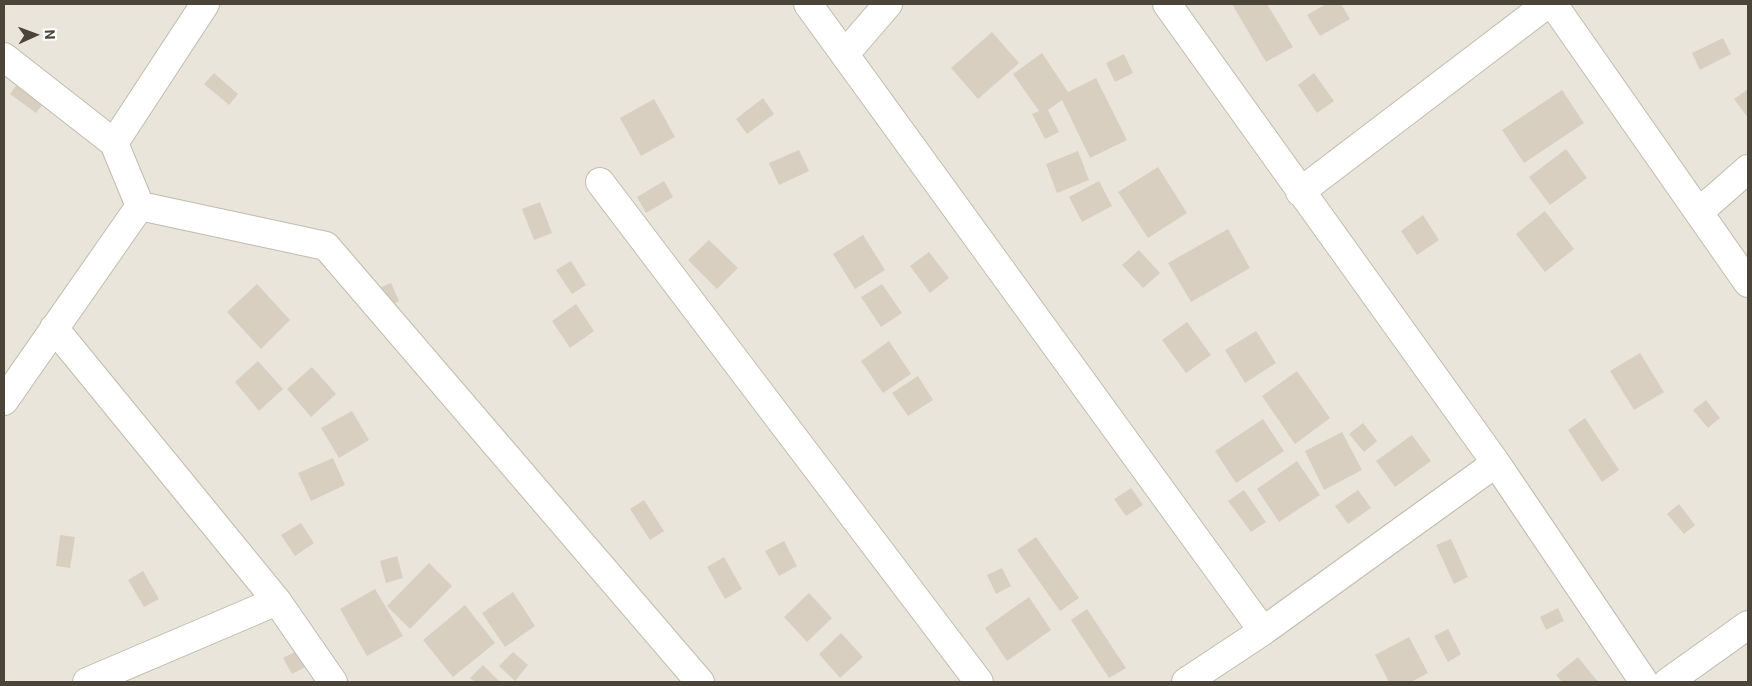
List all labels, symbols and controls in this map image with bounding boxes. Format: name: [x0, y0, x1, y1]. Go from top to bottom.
north arrow: [10, 10, 60, 60]
text: N: [42, 29, 58, 40]

